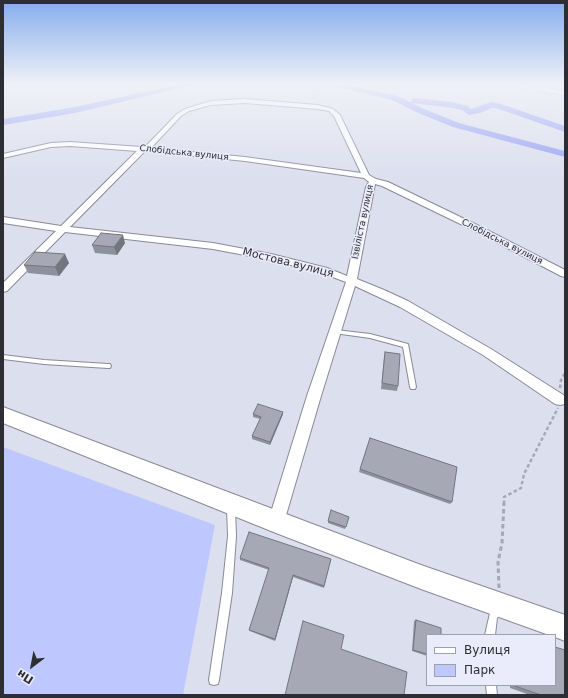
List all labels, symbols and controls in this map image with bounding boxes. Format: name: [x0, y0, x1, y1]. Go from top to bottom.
street label: Слобідська вулиця: [139, 143, 229, 163]
street label: Ізвіліста вулиця: [350, 184, 376, 260]
street label: Слобідська вулиця: [460, 217, 544, 267]
street label: Мостова вулиця: [241, 245, 335, 281]
legend: [426, 634, 556, 686]
text: Вулиця: [464, 643, 510, 657]
north arrow: [12, 646, 52, 686]
text: Парк: [464, 663, 495, 677]
text: Пн: [15, 667, 36, 687]

